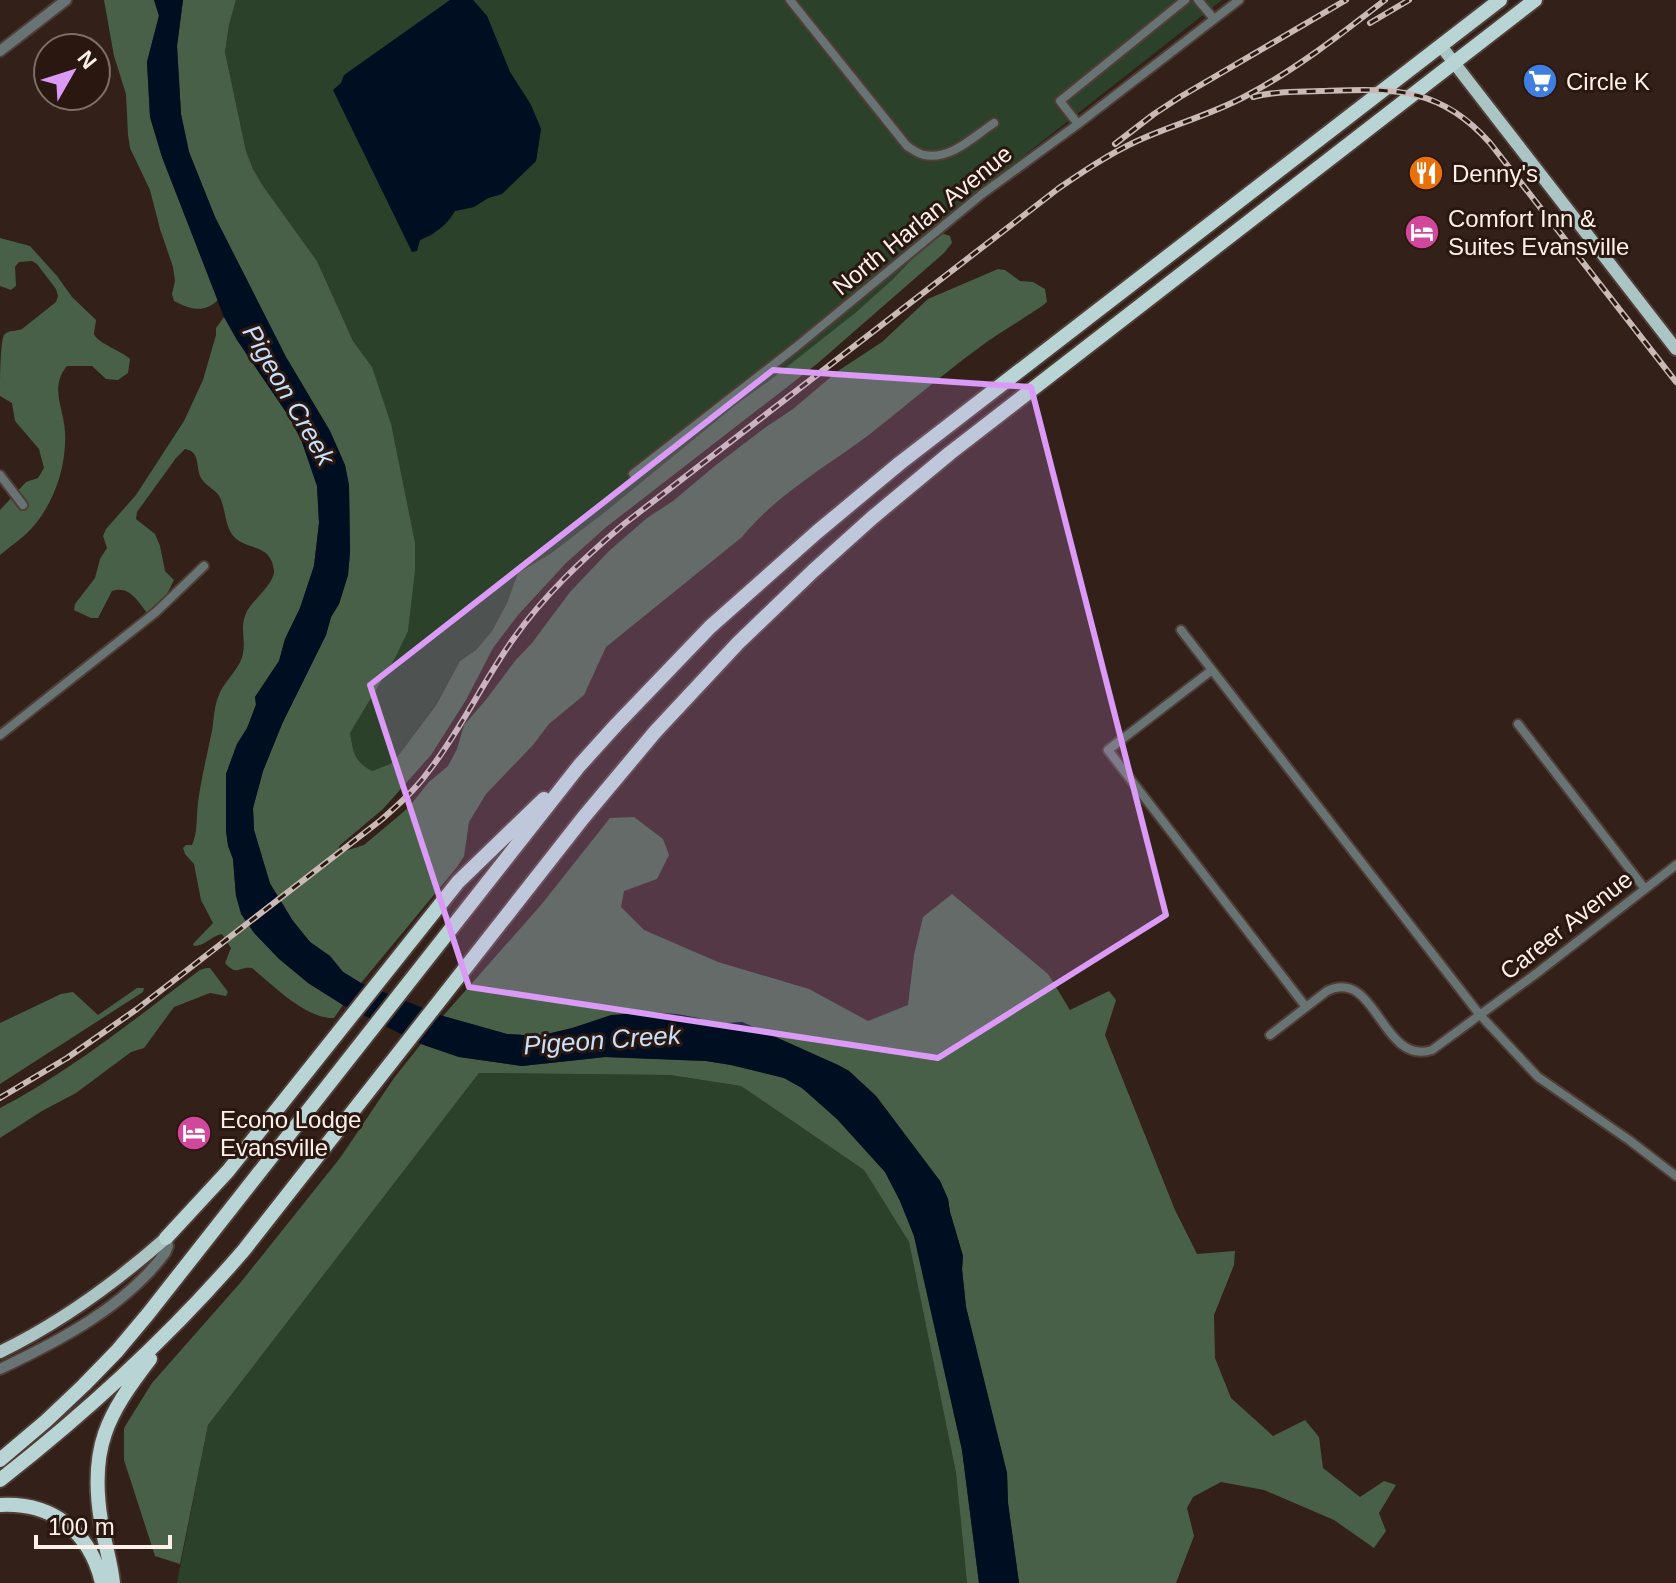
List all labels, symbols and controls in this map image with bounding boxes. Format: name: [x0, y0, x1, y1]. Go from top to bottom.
north arrow: [32, 32, 112, 112]
text: N: [72, 46, 102, 74]
supermarket icon: Circle K: [1521, 62, 1559, 100]
place label: Circle K: [1566, 68, 1650, 95]
street label: North Harlan Avenue: [827, 140, 1017, 300]
restaurant icon: Denny's: [1407, 154, 1445, 192]
place label: Denny's: [1452, 160, 1538, 187]
place label: Comfort Inn & Suites Evansville: [1448, 205, 1629, 260]
hotel icon: Comfort Inn & Suites Evansville: [1403, 213, 1441, 251]
water label: Pigeon Creek: [237, 319, 342, 472]
street label: Career Avenue: [1495, 865, 1637, 985]
water label: Pigeon Creek: [522, 1019, 684, 1060]
place label: Econo Lodge Evansville: [220, 1106, 361, 1161]
hotel icon: Econo Lodge Evansville: [175, 1114, 213, 1152]
scale bar: [36, 1499, 170, 1549]
text: 100 m: [48, 1513, 115, 1540]

